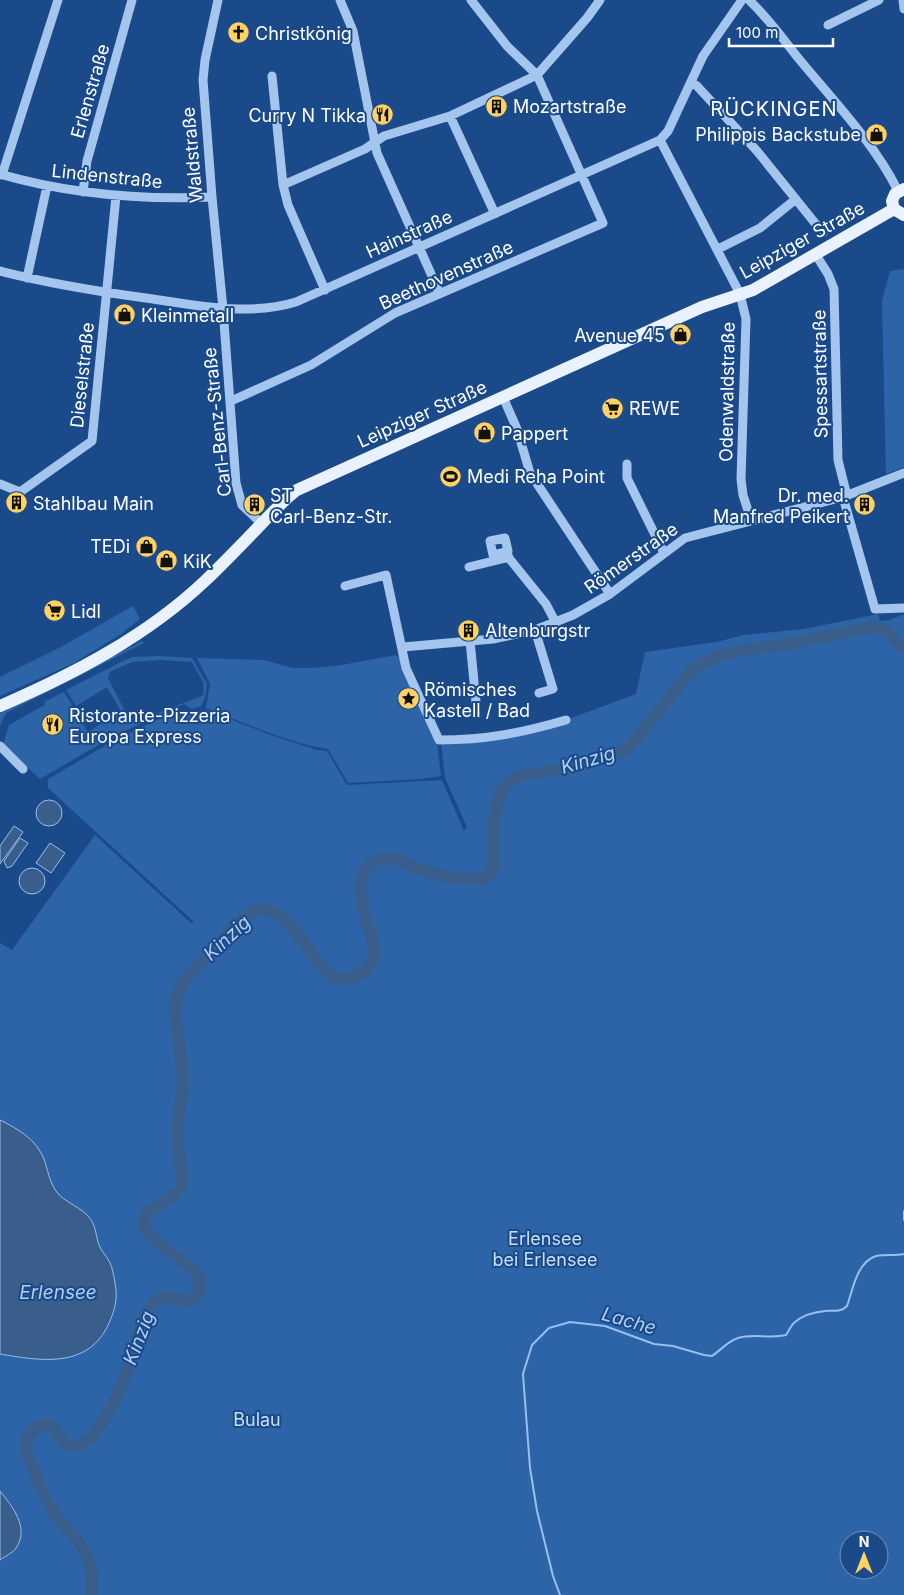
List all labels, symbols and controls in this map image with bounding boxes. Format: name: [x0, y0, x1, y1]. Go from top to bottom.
scale bar: [729, 15, 833, 47]
church icon: Christkönig: [227, 21, 251, 45]
place label: Christkönig: [255, 23, 352, 44]
text: 100 m: [736, 23, 778, 42]
street label: Erlenstraße: [67, 41, 113, 141]
building icon: Mozartstraße: [485, 94, 509, 118]
place label: Mozartstraße: [513, 96, 626, 117]
district label: RÜCKINGEN: [710, 97, 838, 121]
restaurant icon: Curry N Tikka: [370, 103, 394, 127]
place label: Curry N Tikka: [248, 105, 366, 126]
street label: Waldstraße: [177, 106, 207, 204]
shop icon: Philippis Backstube: [865, 122, 889, 146]
place label: Philippis Backstube: [695, 124, 861, 145]
street label: Lindenstraße: [51, 160, 163, 192]
street label: Leipziger Straße: [736, 197, 868, 283]
street label: Hainstraße: [363, 206, 455, 262]
street label: Beethovenstraße: [376, 236, 516, 314]
shop icon: Kleinmetall: [113, 303, 137, 327]
place label: Kleinmetall: [141, 305, 234, 326]
street label: Spessartstraße: [808, 309, 832, 439]
street label: Dieselstraße: [66, 321, 98, 429]
street label: Odenwaldstraße: [715, 322, 739, 462]
shop icon: Avenue 45: [669, 323, 693, 347]
place label: Avenue 45: [574, 325, 665, 346]
street label: Carl-Benz-Straße: [199, 346, 235, 498]
street label: Leipziger Straße: [354, 376, 490, 452]
supermarket icon: REWE: [601, 396, 625, 420]
place label: REWE: [629, 398, 680, 419]
shop icon: Pappert: [473, 421, 497, 445]
place label: Pappert: [501, 423, 568, 444]
sports icon: Medi Reha Point: [439, 464, 463, 488]
place label: Medi Reha Point: [467, 466, 605, 487]
place label: ST Carl-Benz-Str.: [270, 485, 392, 527]
place label: Dr. med. Manfred Peikert: [713, 485, 849, 527]
building icon: Stahlbau Main: [5, 491, 29, 515]
place label: Stahlbau Main: [33, 493, 154, 514]
building icon: ST Carl-Benz-Str.: [242, 493, 266, 517]
building icon: Dr. med. Manfred Peikert: [853, 493, 877, 517]
street label: Römerstraße: [580, 518, 682, 598]
shop icon: TEDi: [134, 534, 158, 558]
place label: TEDi: [90, 536, 130, 557]
shop icon: KiK: [155, 549, 179, 573]
place label: KiK: [183, 551, 212, 572]
supermarket icon: Lidl: [43, 599, 67, 623]
place label: Lidl: [71, 601, 101, 622]
building icon: Altenburgstr: [457, 618, 481, 642]
place label: Altenburgstr: [485, 620, 590, 641]
place label: Römisches Kastell / Bad: [424, 679, 530, 721]
place icon: Römisches Kastell / Bad: [396, 687, 420, 711]
place label: Ristorante-Pizzeria Europa Express: [69, 705, 230, 747]
restaurant icon: Ristorante-Pizzeria Europa Express: [41, 713, 65, 737]
water label: Kinzig: [558, 741, 618, 779]
water label: Kinzig: [199, 910, 255, 965]
park label: Erlensee bei Erlensee: [493, 1228, 597, 1270]
water label: Erlensee: [19, 1281, 97, 1304]
water label: Lache: [599, 1302, 659, 1340]
water label: Kinzig: [118, 1308, 160, 1368]
park label: Bulau: [233, 1409, 281, 1430]
north arrow: [839, 1530, 889, 1580]
text: N: [859, 1533, 869, 1550]

